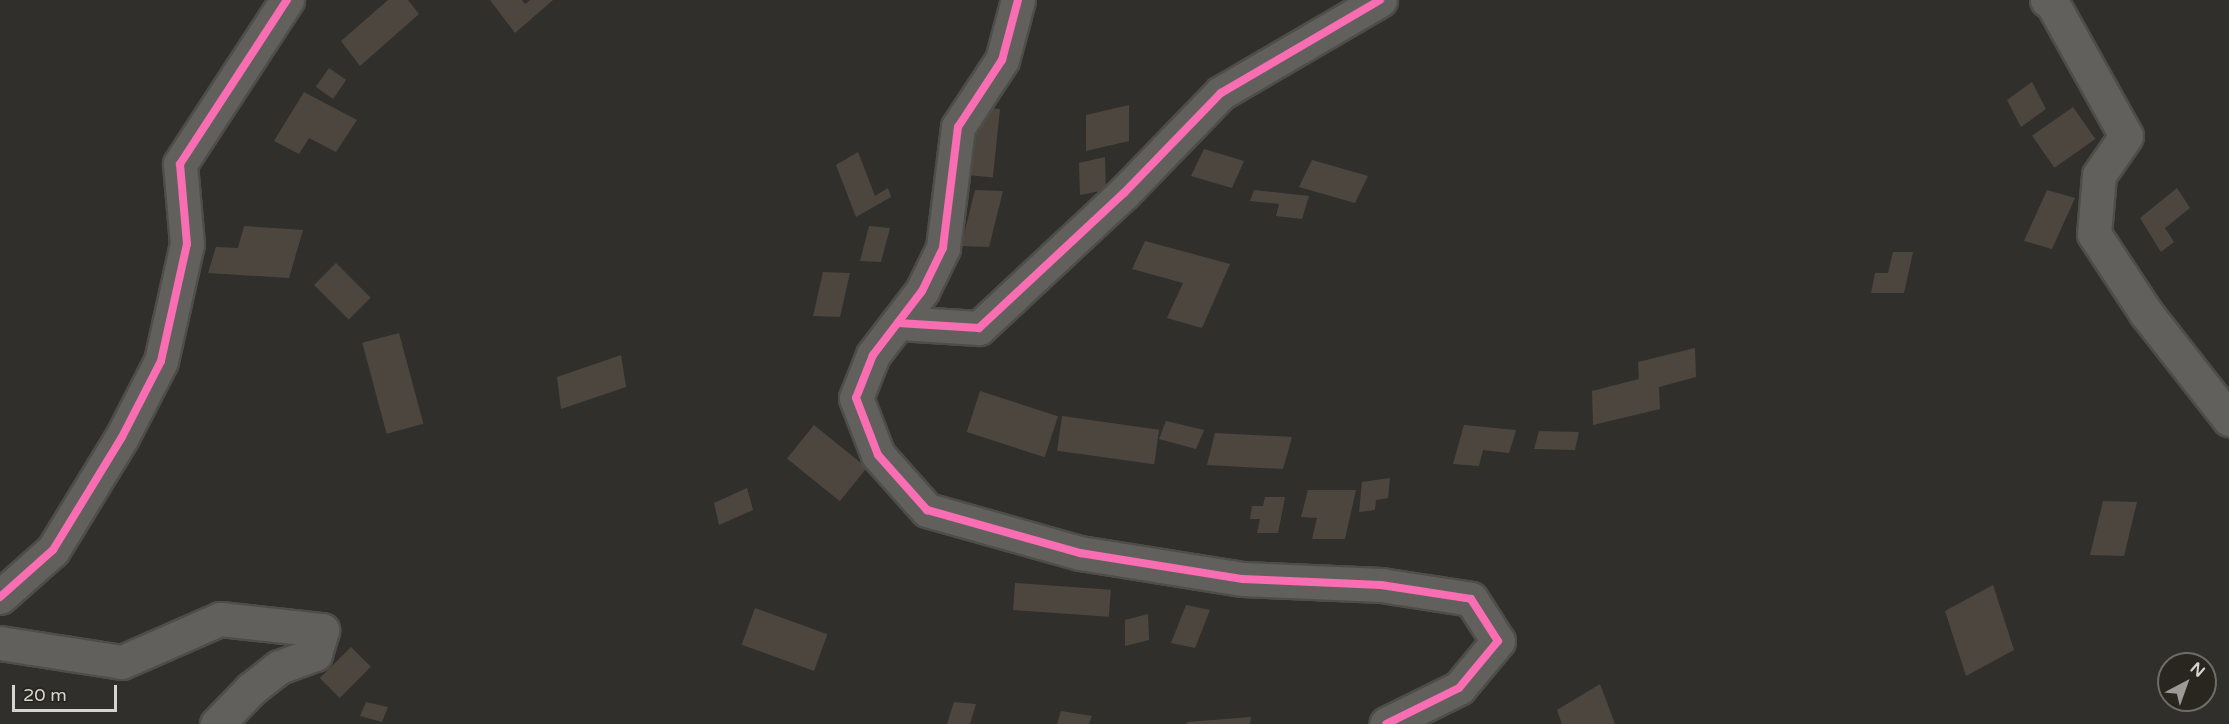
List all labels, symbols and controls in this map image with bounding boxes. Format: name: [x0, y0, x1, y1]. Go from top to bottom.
north arrow: [2157, 652, 2217, 712]
text: N: [2186, 658, 2209, 682]
scale bar: [15, 673, 120, 711]
text: 20 m: [23, 684, 67, 706]

